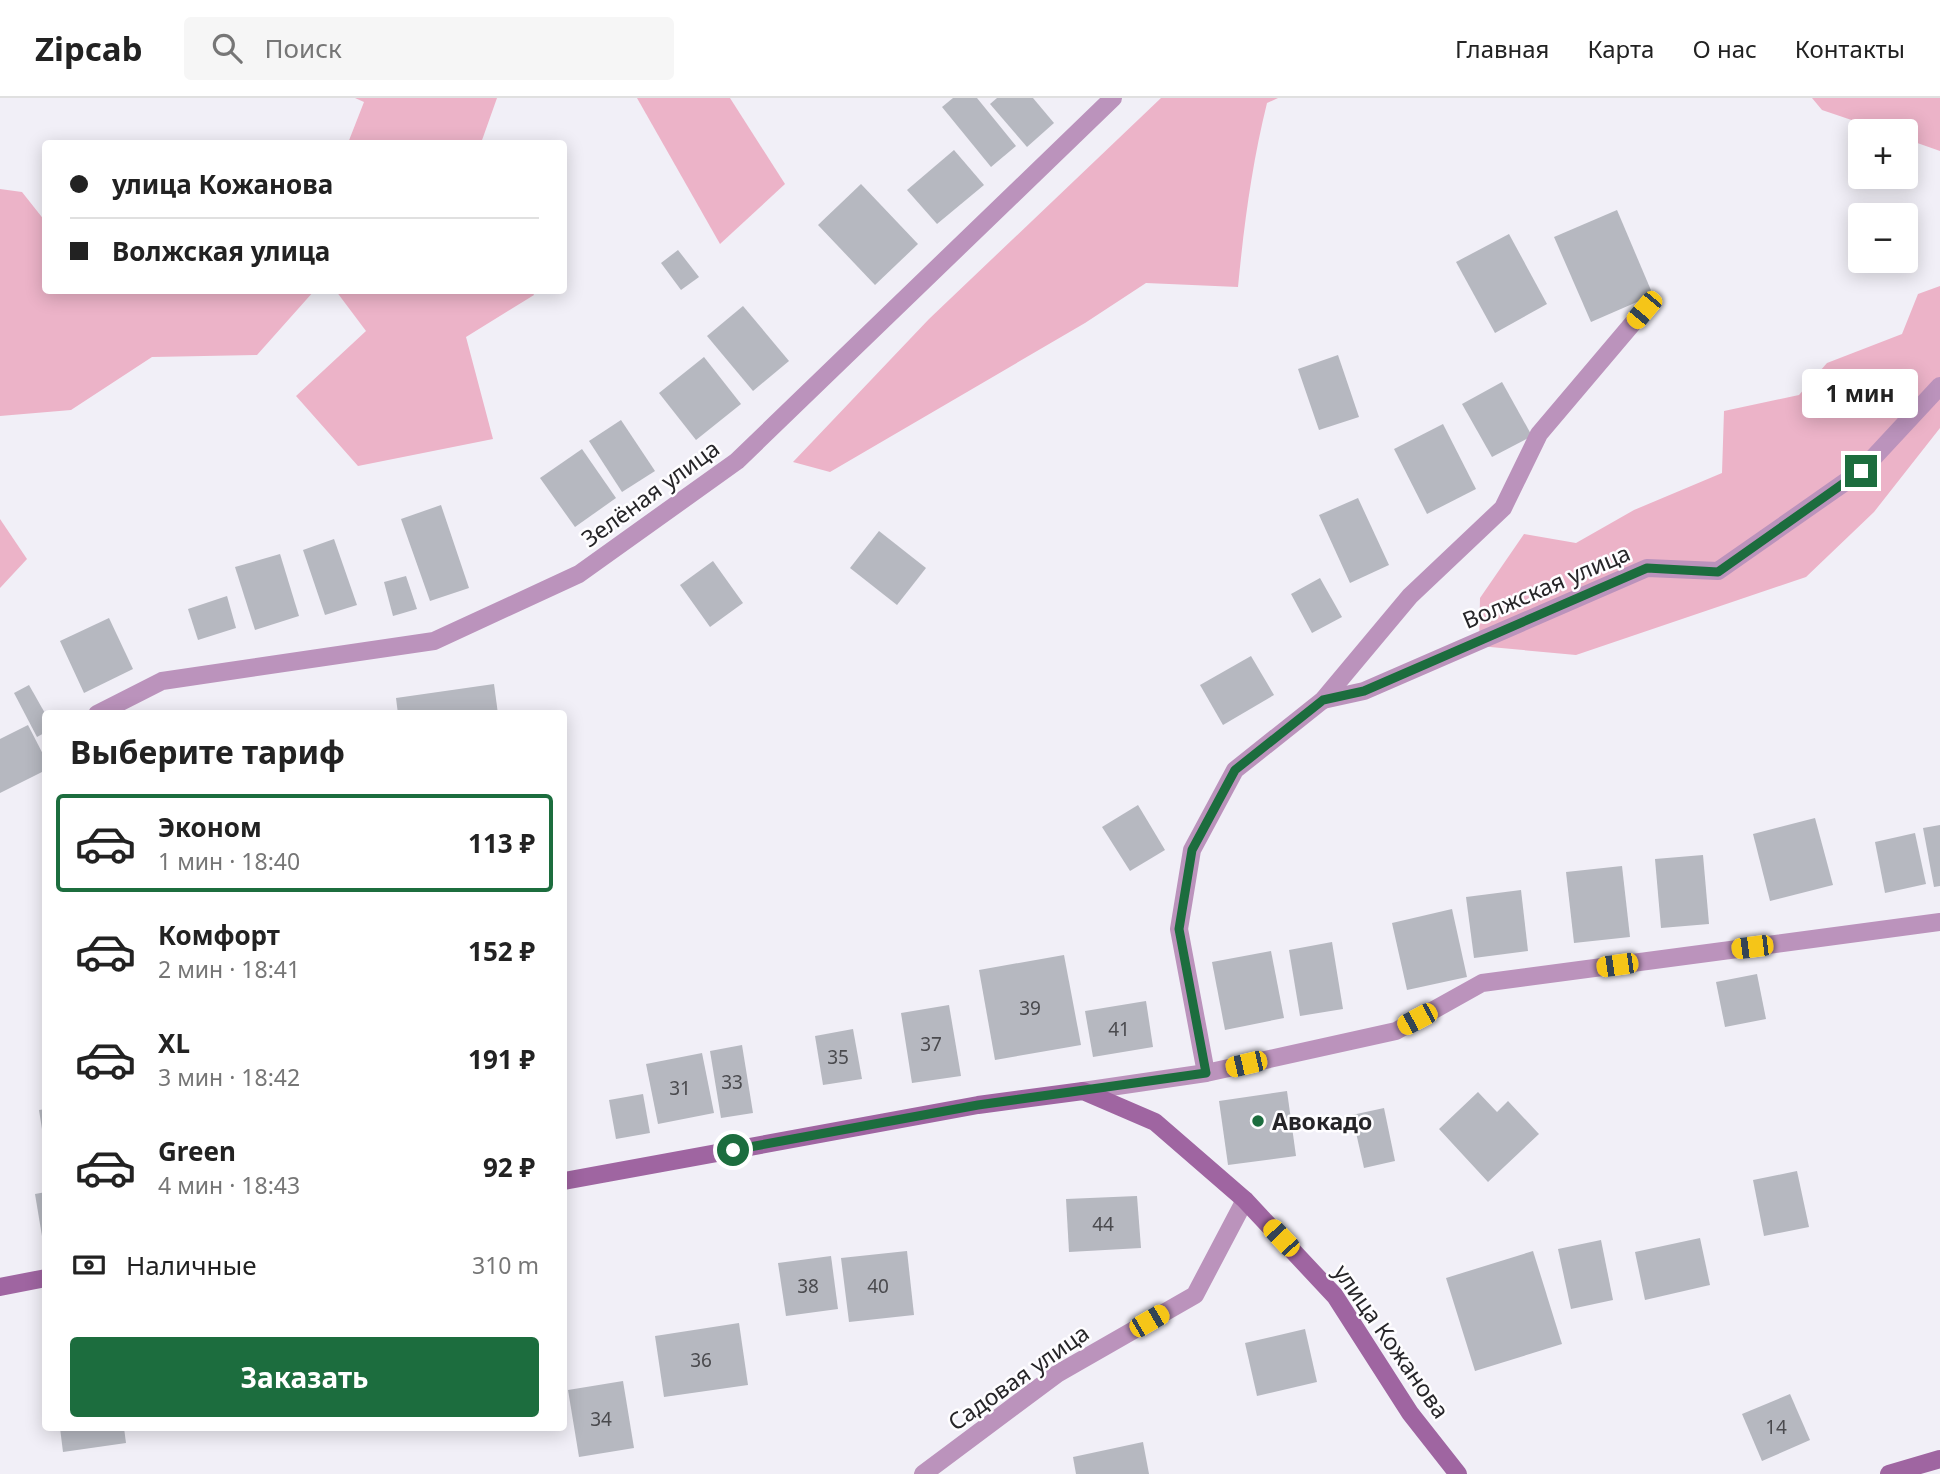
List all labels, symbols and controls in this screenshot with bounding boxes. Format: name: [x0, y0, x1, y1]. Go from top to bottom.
search box: [184, 17, 674, 80]
text: Zipcab: [35, 26, 142, 71]
icon: search: [208, 29, 246, 67]
text: Поиск: [264, 30, 342, 66]
text: Главная: [1455, 32, 1549, 65]
text: Карта: [1587, 32, 1654, 65]
text: О нас: [1692, 32, 1757, 65]
text: Контакты: [1795, 32, 1905, 65]
map controls: [1848, 119, 1918, 273]
button: +: [1848, 119, 1918, 189]
text: улица Кожанова: [112, 166, 333, 202]
button: −: [1848, 203, 1918, 273]
text: Волжская улица: [112, 233, 330, 269]
car: [1623, 287, 1666, 333]
callout: 1 мин: [1803, 370, 1919, 418]
text: 1 мин: [1826, 377, 1894, 409]
street label: Зелёная улица: [574, 432, 726, 554]
route end: [1845, 455, 1877, 487]
street label: Волжская улица: [1457, 536, 1635, 636]
text: Выберите тариф: [70, 730, 345, 773]
text: Эконом: [158, 809, 262, 845]
icon: car: [74, 812, 137, 875]
text: 113 ₽: [468, 825, 535, 861]
text: 1 мин · 18:40: [158, 845, 300, 877]
text: Комфорт: [158, 917, 280, 953]
icon: car: [74, 920, 137, 983]
text: 152 ₽: [468, 933, 535, 969]
car: [1730, 934, 1775, 960]
car: [1595, 952, 1640, 978]
text: 2 мин · 18:41: [158, 953, 300, 985]
house number: 39: [1019, 995, 1041, 1021]
car: [1394, 1000, 1441, 1038]
house number: 41: [1108, 1016, 1130, 1042]
text: XL: [158, 1025, 190, 1061]
icon: car: [74, 1028, 137, 1091]
house number: 37: [920, 1031, 942, 1057]
text: 191 ₽: [468, 1041, 535, 1077]
house number: 35: [827, 1044, 849, 1070]
car: [1224, 1049, 1269, 1079]
text: 3 мин · 18:42: [158, 1061, 300, 1093]
house number: 33: [721, 1069, 743, 1095]
house number: 31: [669, 1075, 691, 1101]
place label: Авокадо: [1272, 1105, 1372, 1137]
marker: Авокадо: [1250, 1113, 1266, 1129]
text: Green: [158, 1133, 236, 1169]
route start: [717, 1134, 749, 1166]
icon: car: [74, 1136, 137, 1199]
text: 92 ₽: [483, 1149, 535, 1185]
text: 4 мин · 18:43: [158, 1169, 300, 1201]
house number: 44: [1092, 1211, 1114, 1237]
car: [1259, 1215, 1304, 1261]
icon: cash: [70, 1246, 108, 1284]
text: Наличные: [126, 1247, 257, 1283]
text: 310 m: [472, 1249, 539, 1281]
street label: улица Кожанова: [1327, 1257, 1457, 1425]
house number: 38: [797, 1273, 819, 1299]
house number: 40: [867, 1273, 889, 1299]
car: [1126, 1301, 1173, 1341]
street label: Садовая улица: [941, 1316, 1095, 1438]
button: Заказать: [70, 1337, 539, 1417]
house number: 36: [690, 1347, 712, 1373]
house number: 34: [590, 1406, 612, 1432]
house number: 14: [1765, 1414, 1787, 1440]

